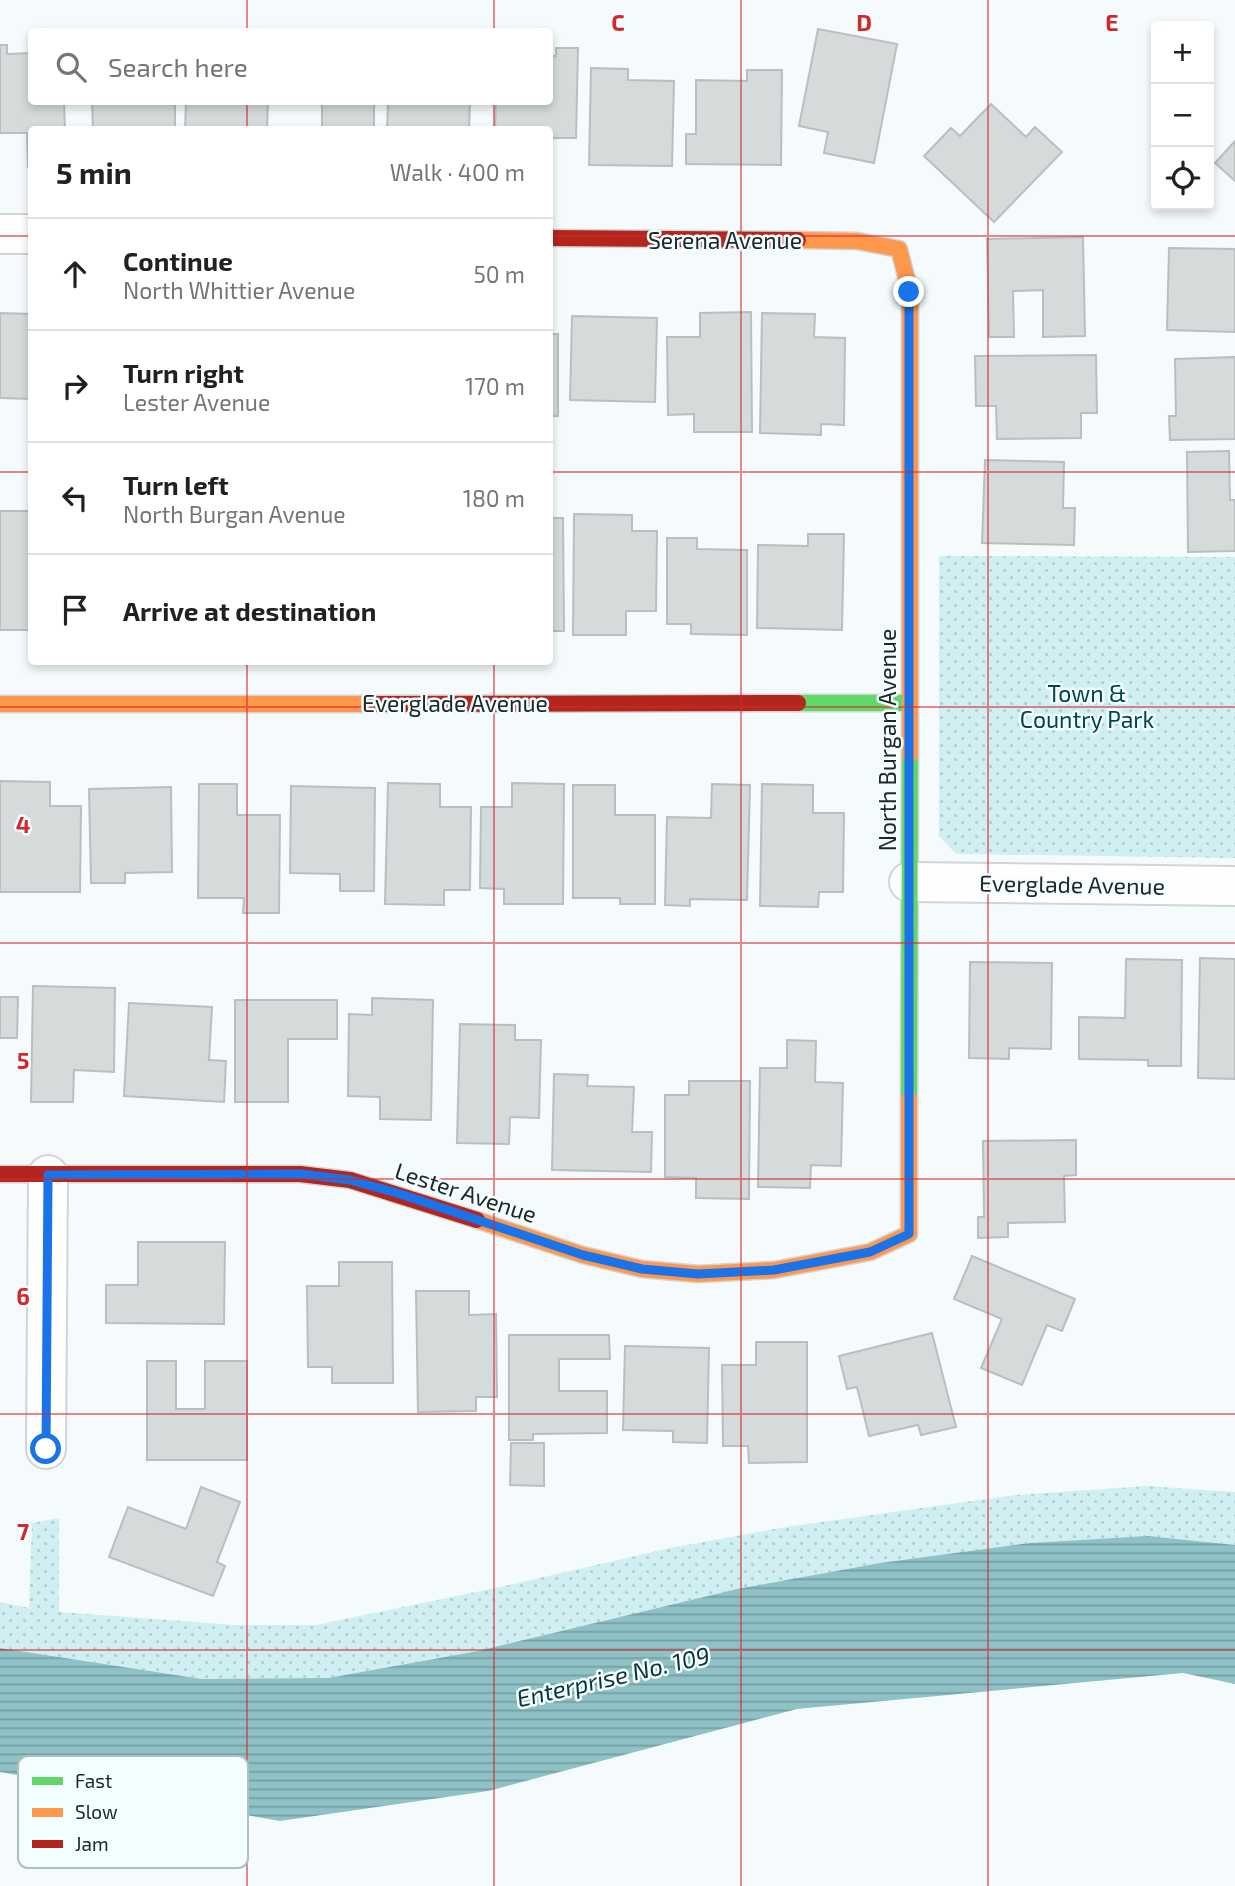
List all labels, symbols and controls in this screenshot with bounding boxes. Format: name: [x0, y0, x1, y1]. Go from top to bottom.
text: C: [611, 8, 625, 36]
text: D: [856, 8, 872, 36]
text: E: [1105, 8, 1119, 36]
map controls: [1151, 21, 1214, 210]
button: +: [1151, 21, 1214, 84]
search box: [28, 28, 553, 105]
icon: search: [52, 48, 90, 86]
text: Search here: [108, 51, 248, 82]
button: −: [1151, 84, 1214, 147]
button: locate: [1151, 147, 1214, 210]
text: 5 min: [56, 154, 132, 190]
text: Walk · 400 m: [390, 158, 525, 186]
street label: Serena Avenue: [648, 226, 802, 254]
text: Continue: [123, 245, 233, 276]
icon: ahead: [56, 255, 94, 293]
text: 50 m: [474, 260, 525, 288]
text: North Whittier Avenue: [123, 276, 355, 304]
route end: [893, 276, 924, 307]
text: Turn right: [123, 357, 244, 388]
icon: right: [56, 367, 94, 405]
text: 170 m: [465, 372, 525, 400]
text: Lester Avenue: [123, 388, 270, 416]
text: Turn left: [123, 469, 229, 500]
icon: left: [56, 479, 94, 517]
text: 180 m: [463, 484, 525, 512]
text: North Burgan Avenue: [123, 500, 346, 528]
icon: arrive: [56, 591, 94, 629]
text: Arrive at destination: [123, 595, 376, 626]
street label: North Burgan Avenue: [873, 629, 901, 851]
park label: Town & Country Park: [1020, 679, 1155, 733]
street label: Everglade Avenue: [362, 689, 548, 717]
text: 4: [16, 810, 30, 838]
street label: Everglade Avenue: [979, 868, 1165, 900]
text: 5: [17, 1046, 29, 1074]
street label: Lester Avenue: [392, 1156, 540, 1228]
text: 6: [16, 1282, 30, 1310]
route start: [30, 1433, 61, 1464]
text: 7: [17, 1517, 29, 1545]
water label: Enterprise No. 109: [514, 1640, 712, 1712]
legend: [18, 1756, 248, 1868]
text: Fast: [75, 1769, 112, 1792]
text: Slow: [75, 1800, 118, 1823]
text: Jam: [75, 1832, 109, 1855]

